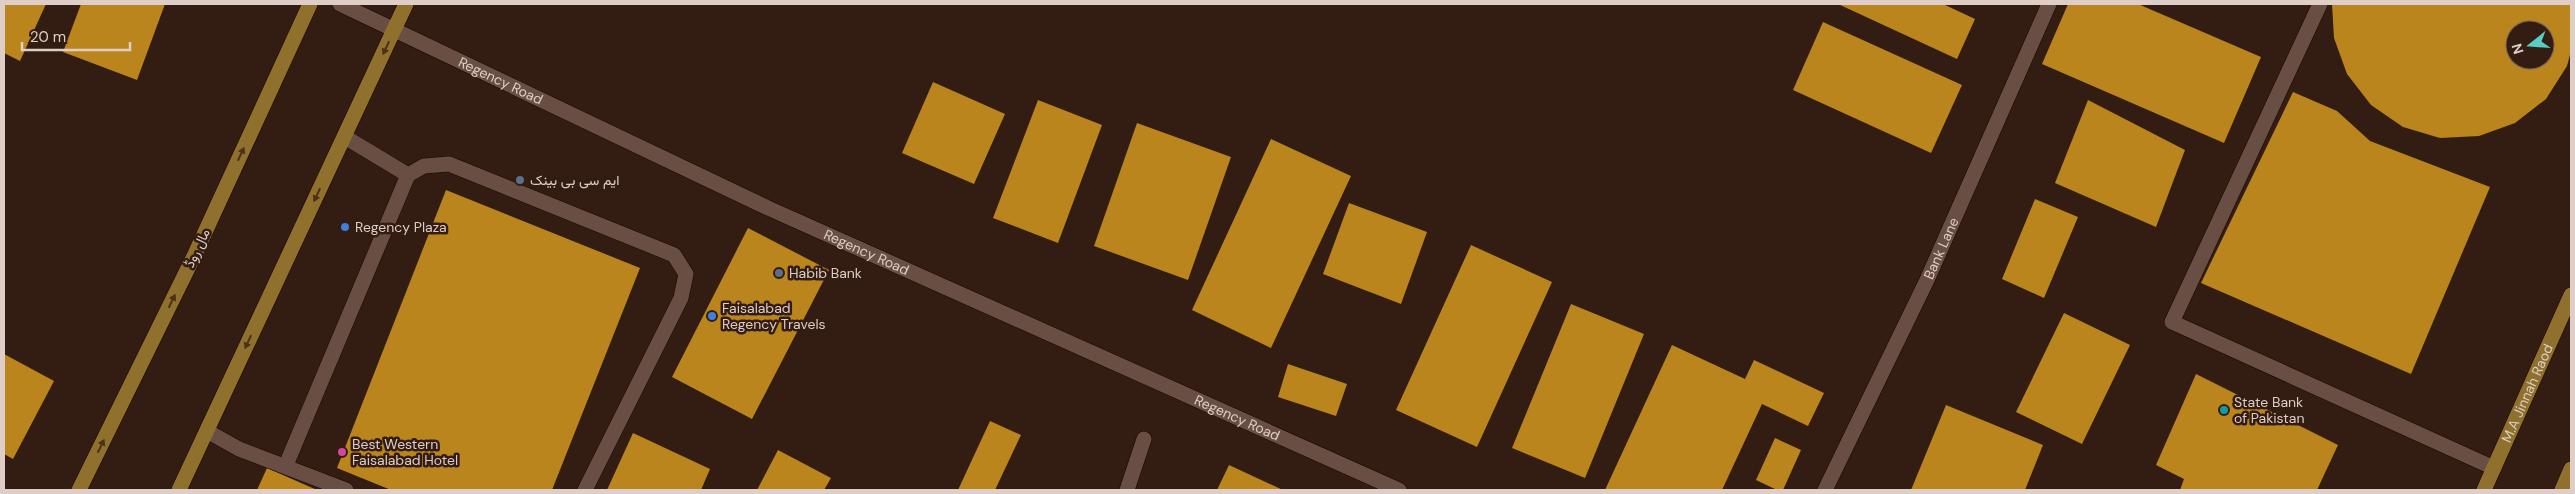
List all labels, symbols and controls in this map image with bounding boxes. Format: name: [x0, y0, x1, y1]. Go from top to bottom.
scale bar: [22, 20, 130, 52]
north arrow: [2505, 20, 2555, 70]
text: 20 m: [30, 27, 66, 47]
one-way arrow: [382, 41, 390, 55]
text: N: [2507, 41, 2528, 56]
street label: Regency Road: [455, 53, 546, 108]
one-way arrow: [238, 147, 246, 161]
place label: ایم سی بی بینک: [530, 171, 619, 189]
marker: ایم سی بی بینک: [514, 174, 526, 186]
one-way arrow: [313, 188, 321, 202]
street label: Bank Lane: [1919, 215, 1963, 282]
place label: Regency Plaza: [355, 218, 447, 236]
marker: Regency Plaza: [339, 221, 351, 233]
street label: مال روڈ: [180, 225, 215, 271]
street label: Regency Road: [821, 225, 912, 279]
place label: Habib Bank: [789, 264, 862, 282]
marker: Habib Bank: [773, 267, 785, 279]
one-way arrow: [168, 293, 176, 308]
place label: Faisalabad Regency Travels: [722, 299, 826, 333]
marker: Faisalabad Regency Travels: [706, 310, 718, 322]
one-way arrow: [244, 335, 252, 349]
street label: M.A Jinnah Raod: [2497, 341, 2557, 445]
street label: Regency Road: [1192, 391, 1283, 445]
place label: State Bank of Pakistan: [2234, 393, 2304, 427]
marker: State Bank of Pakistan: [2218, 404, 2230, 416]
place label: Best Western Faisalabad Hotel: [352, 435, 458, 469]
one-way arrow: [96, 439, 105, 454]
marker: Best Western Faisalabad Hotel: [336, 446, 348, 458]

